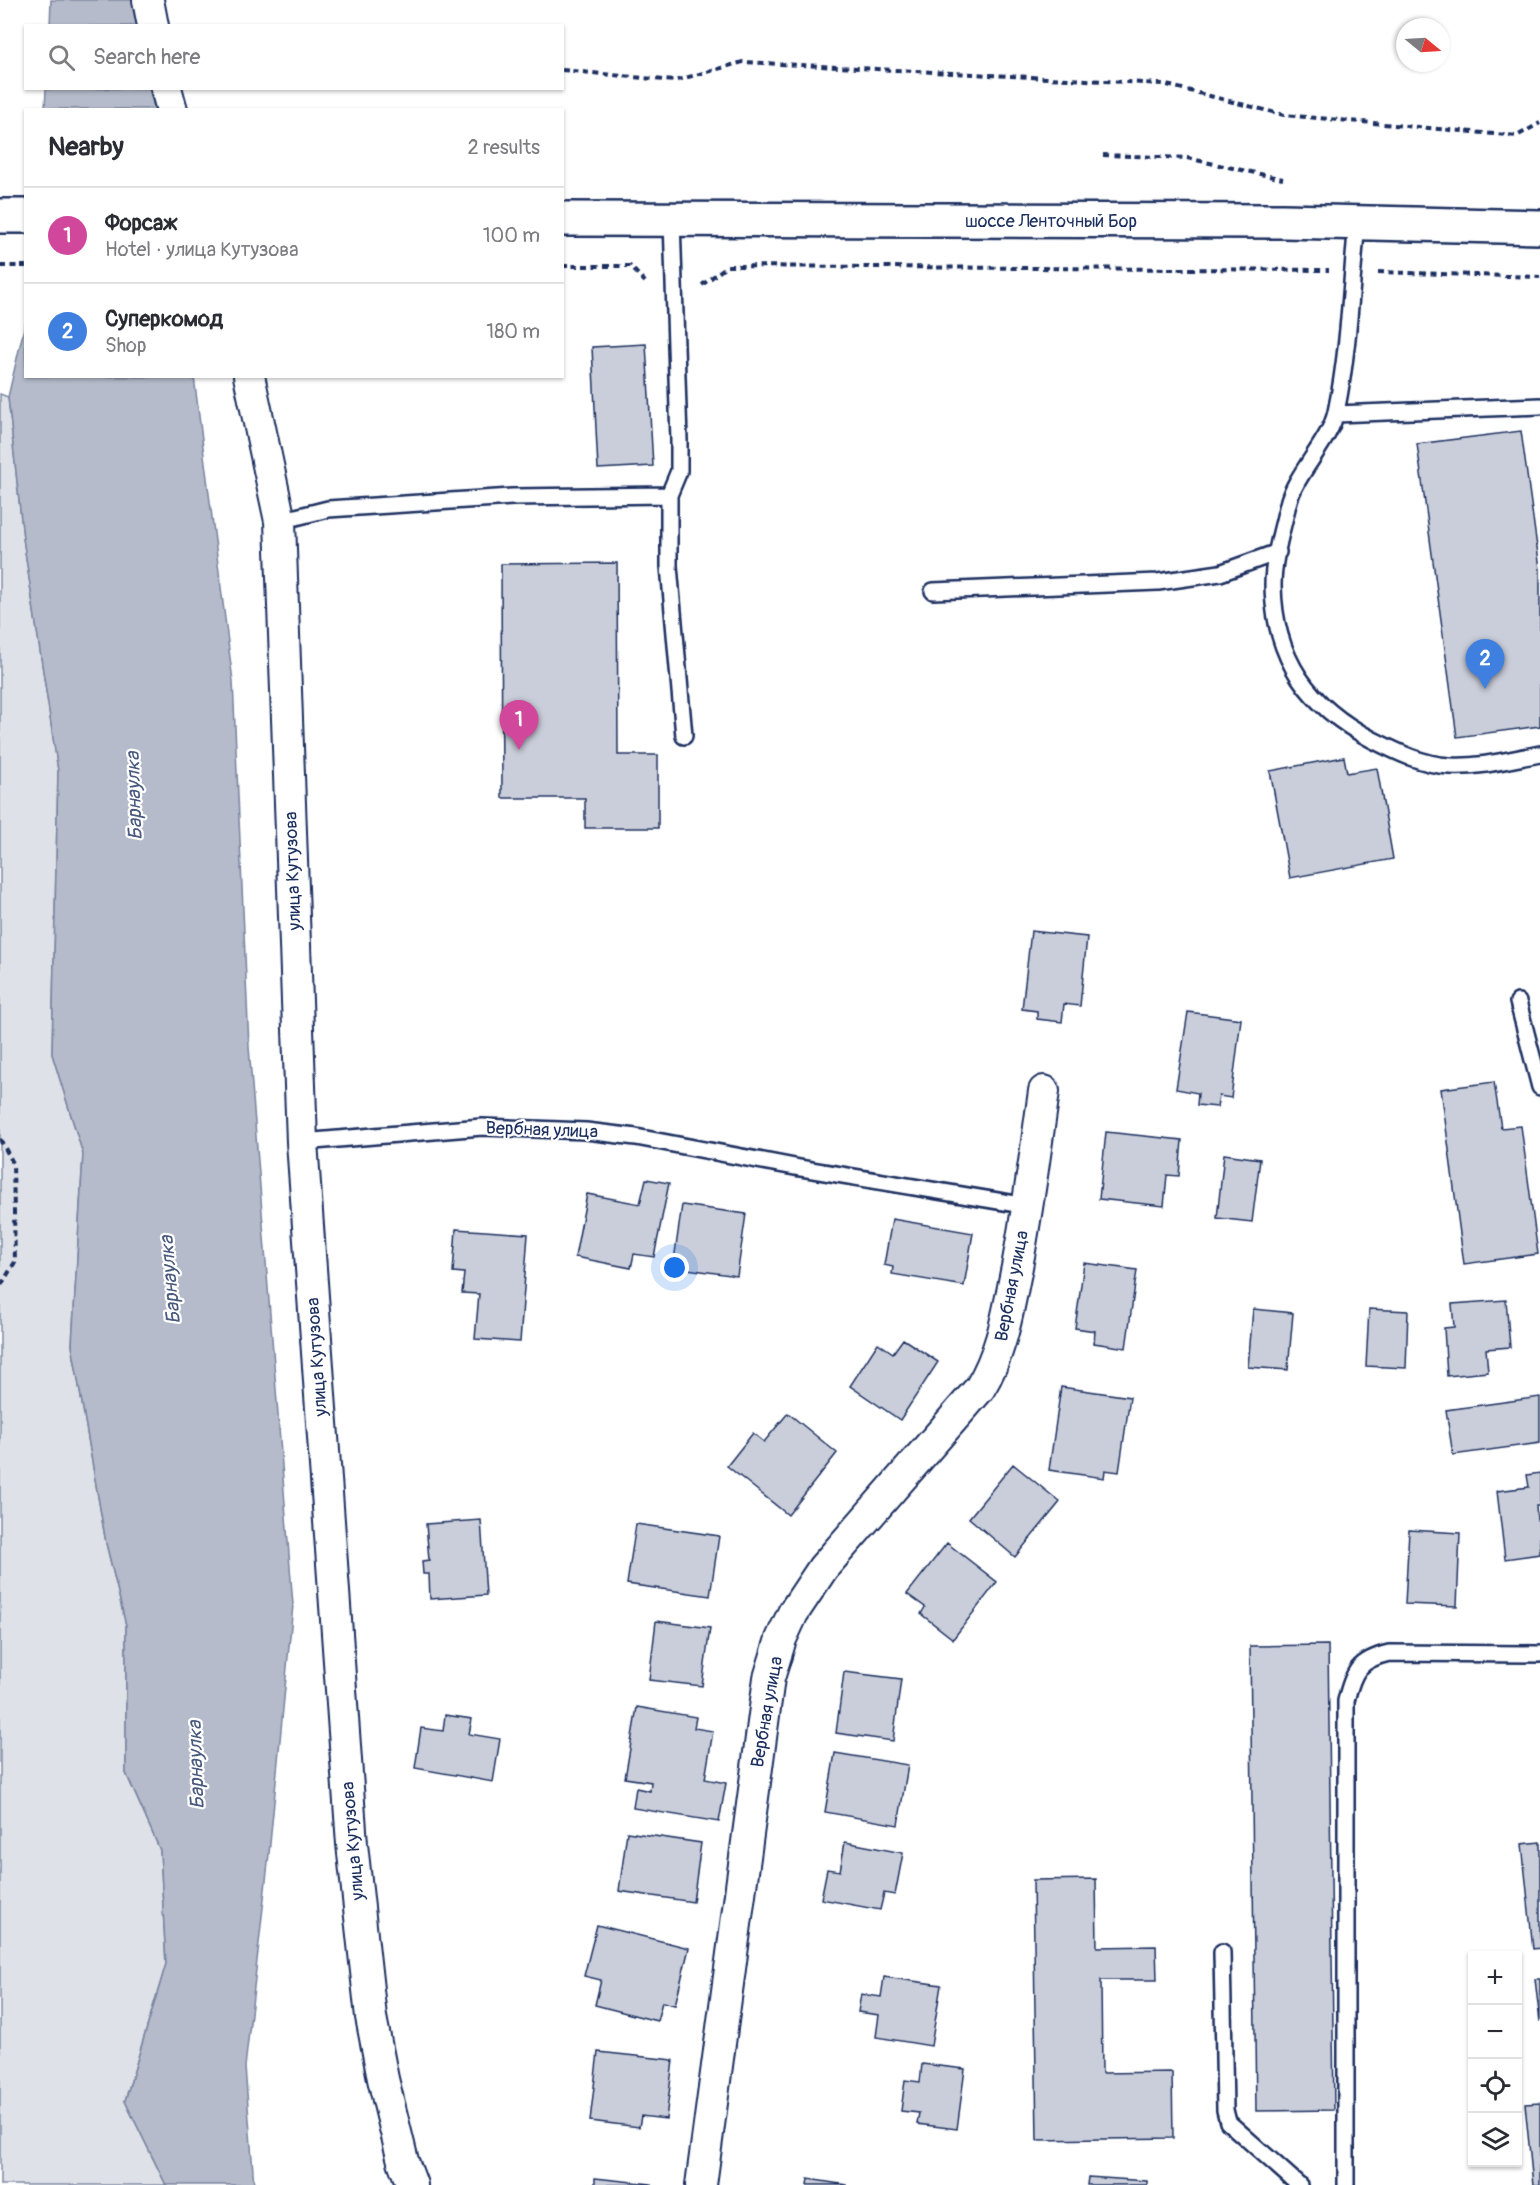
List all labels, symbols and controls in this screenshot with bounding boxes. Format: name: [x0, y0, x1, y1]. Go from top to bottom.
north arrow: [1396, 18, 1450, 72]
search box: [24, 24, 564, 90]
icon: search: [45, 41, 78, 74]
text: Search here: [93, 43, 200, 71]
text: Nearby: [48, 131, 124, 163]
text: 2 results: [468, 135, 540, 160]
text: Форсаж: [105, 209, 177, 237]
street label: шоссе Ленточный Бор: [965, 210, 1137, 233]
text: 1: [64, 223, 71, 248]
text: 100 m: [483, 223, 540, 248]
text: Hotel · улица Кутузова: [105, 237, 298, 262]
text: Суперкомод: [105, 305, 223, 333]
text: 2: [62, 319, 73, 344]
text: 180 m: [486, 319, 540, 344]
text: Shop: [105, 333, 146, 358]
pin: 2: [1466, 640, 1504, 689]
pin: 1: [500, 700, 538, 750]
water label: Барнаулка: [120, 750, 148, 841]
street label: улица Кутузова: [279, 811, 307, 932]
street label: Вербная улица: [485, 1117, 599, 1143]
street label: Вербная улица: [990, 1229, 1034, 1343]
water label: Барнаулка: [154, 1233, 186, 1325]
your location: [660, 1253, 689, 1282]
street label: улица Кутузова: [301, 1297, 333, 1418]
street label: Вербная улица: [746, 1655, 788, 1769]
water label: Барнаулка: [182, 1719, 210, 1810]
street label: улица Кутузова: [336, 1781, 370, 1902]
map controls: [1468, 1951, 1522, 2167]
button: +: [1468, 1951, 1522, 2005]
button: −: [1468, 2005, 1522, 2059]
button: locate: [1468, 2059, 1522, 2113]
button: layers: [1468, 2113, 1522, 2167]

